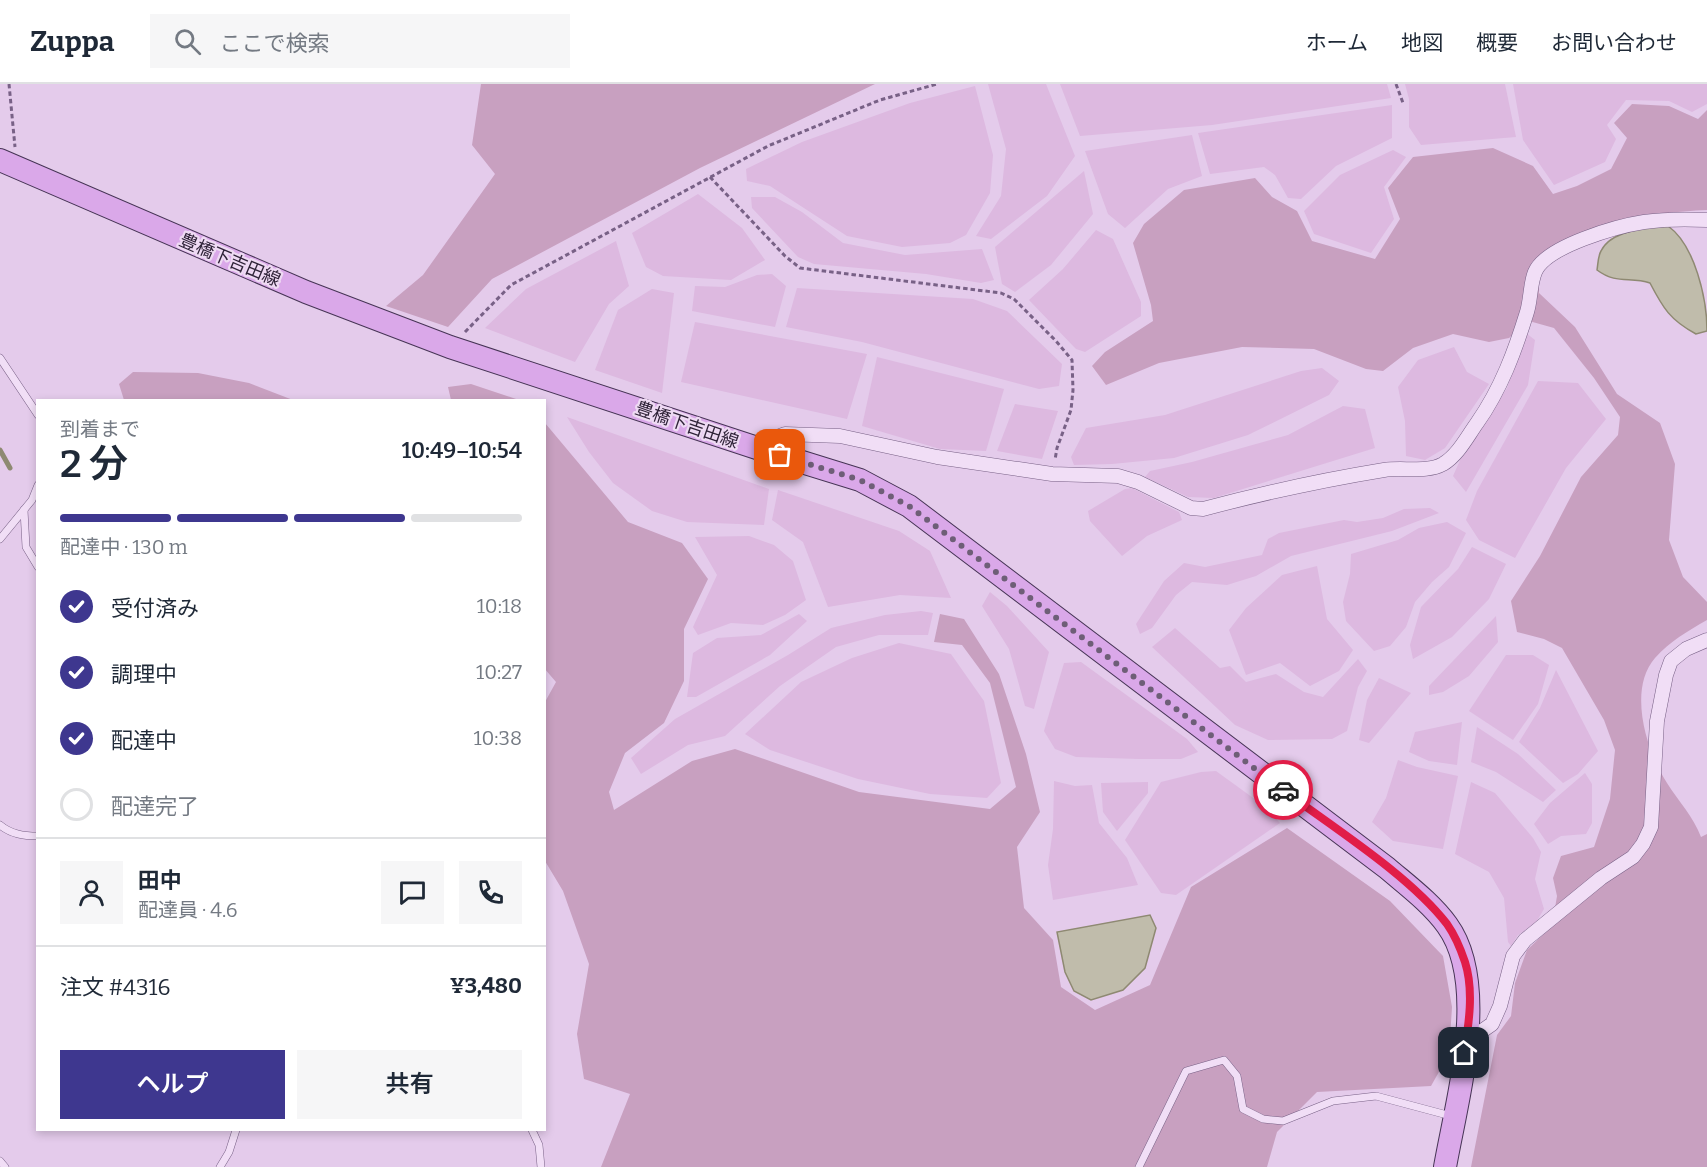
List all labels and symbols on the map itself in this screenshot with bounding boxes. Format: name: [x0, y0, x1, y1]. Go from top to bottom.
street label: 豊橋下吉田線: [176, 229, 284, 291]
street label: 豊橋下吉田線: [632, 397, 742, 453]
pin: [754, 429, 805, 480]
courier: [1253, 760, 1313, 820]
pin: [1438, 1027, 1489, 1078]

